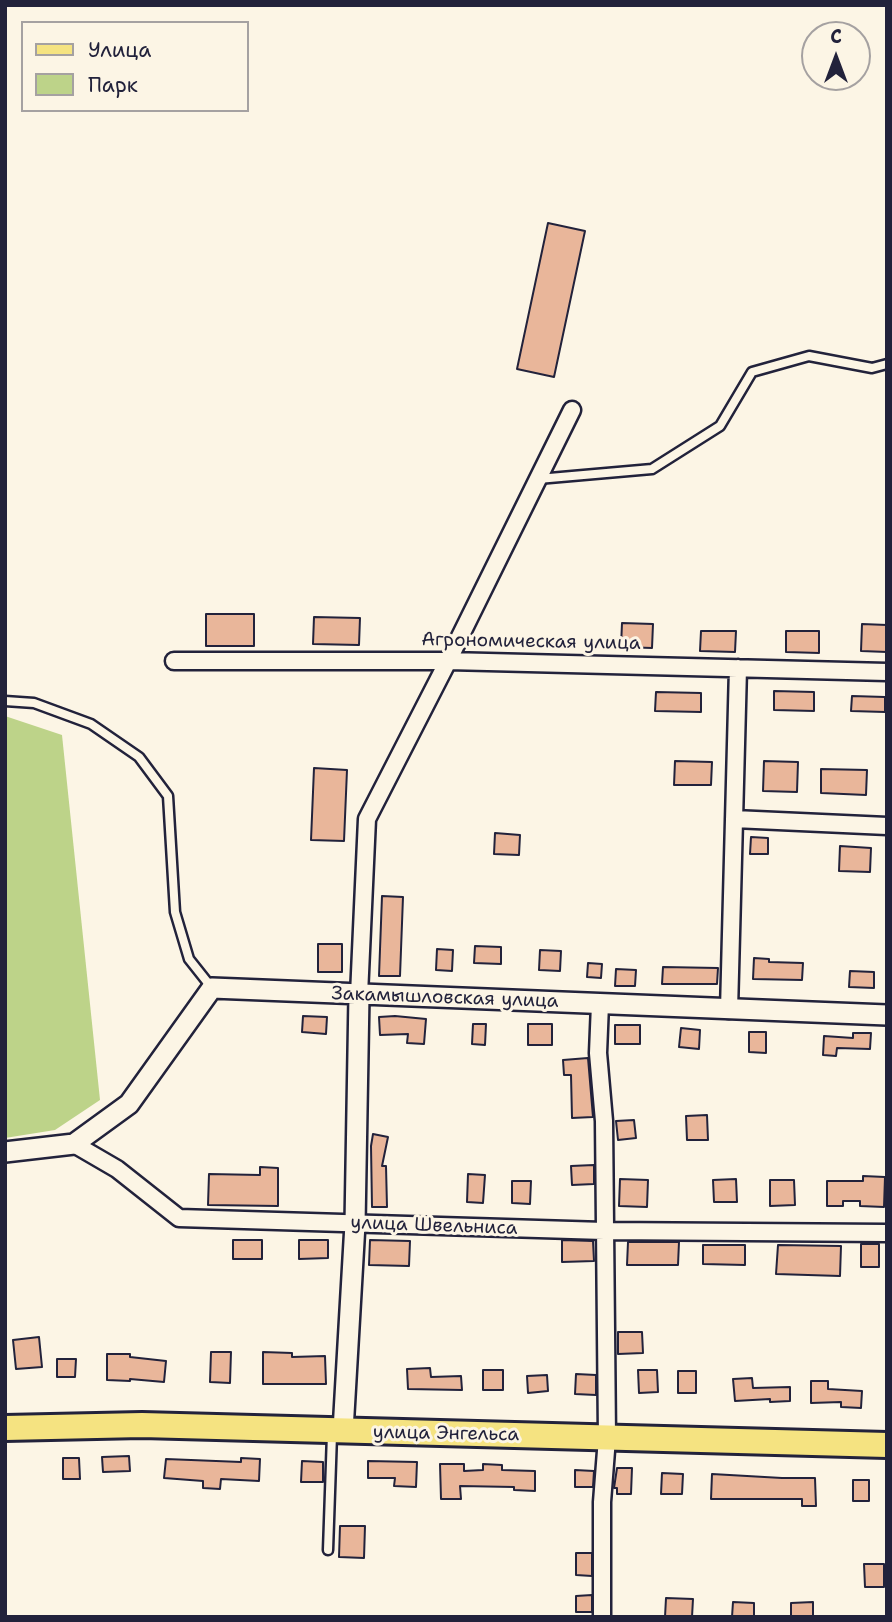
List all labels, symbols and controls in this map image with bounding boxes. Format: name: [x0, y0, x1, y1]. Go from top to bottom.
legend: [21, 21, 248, 112]
north arrow: [801, 21, 871, 91]
text: С: [830, 24, 842, 49]
text: Улица: [88, 36, 151, 64]
text: Парк: [88, 71, 138, 99]
street label: Агрономическая улица: [421, 629, 641, 655]
street label: Закамышловская улица: [331, 983, 559, 1013]
street label: улица Швельниса: [350, 1212, 518, 1240]
street label: улица Энгельса: [373, 1421, 519, 1447]

